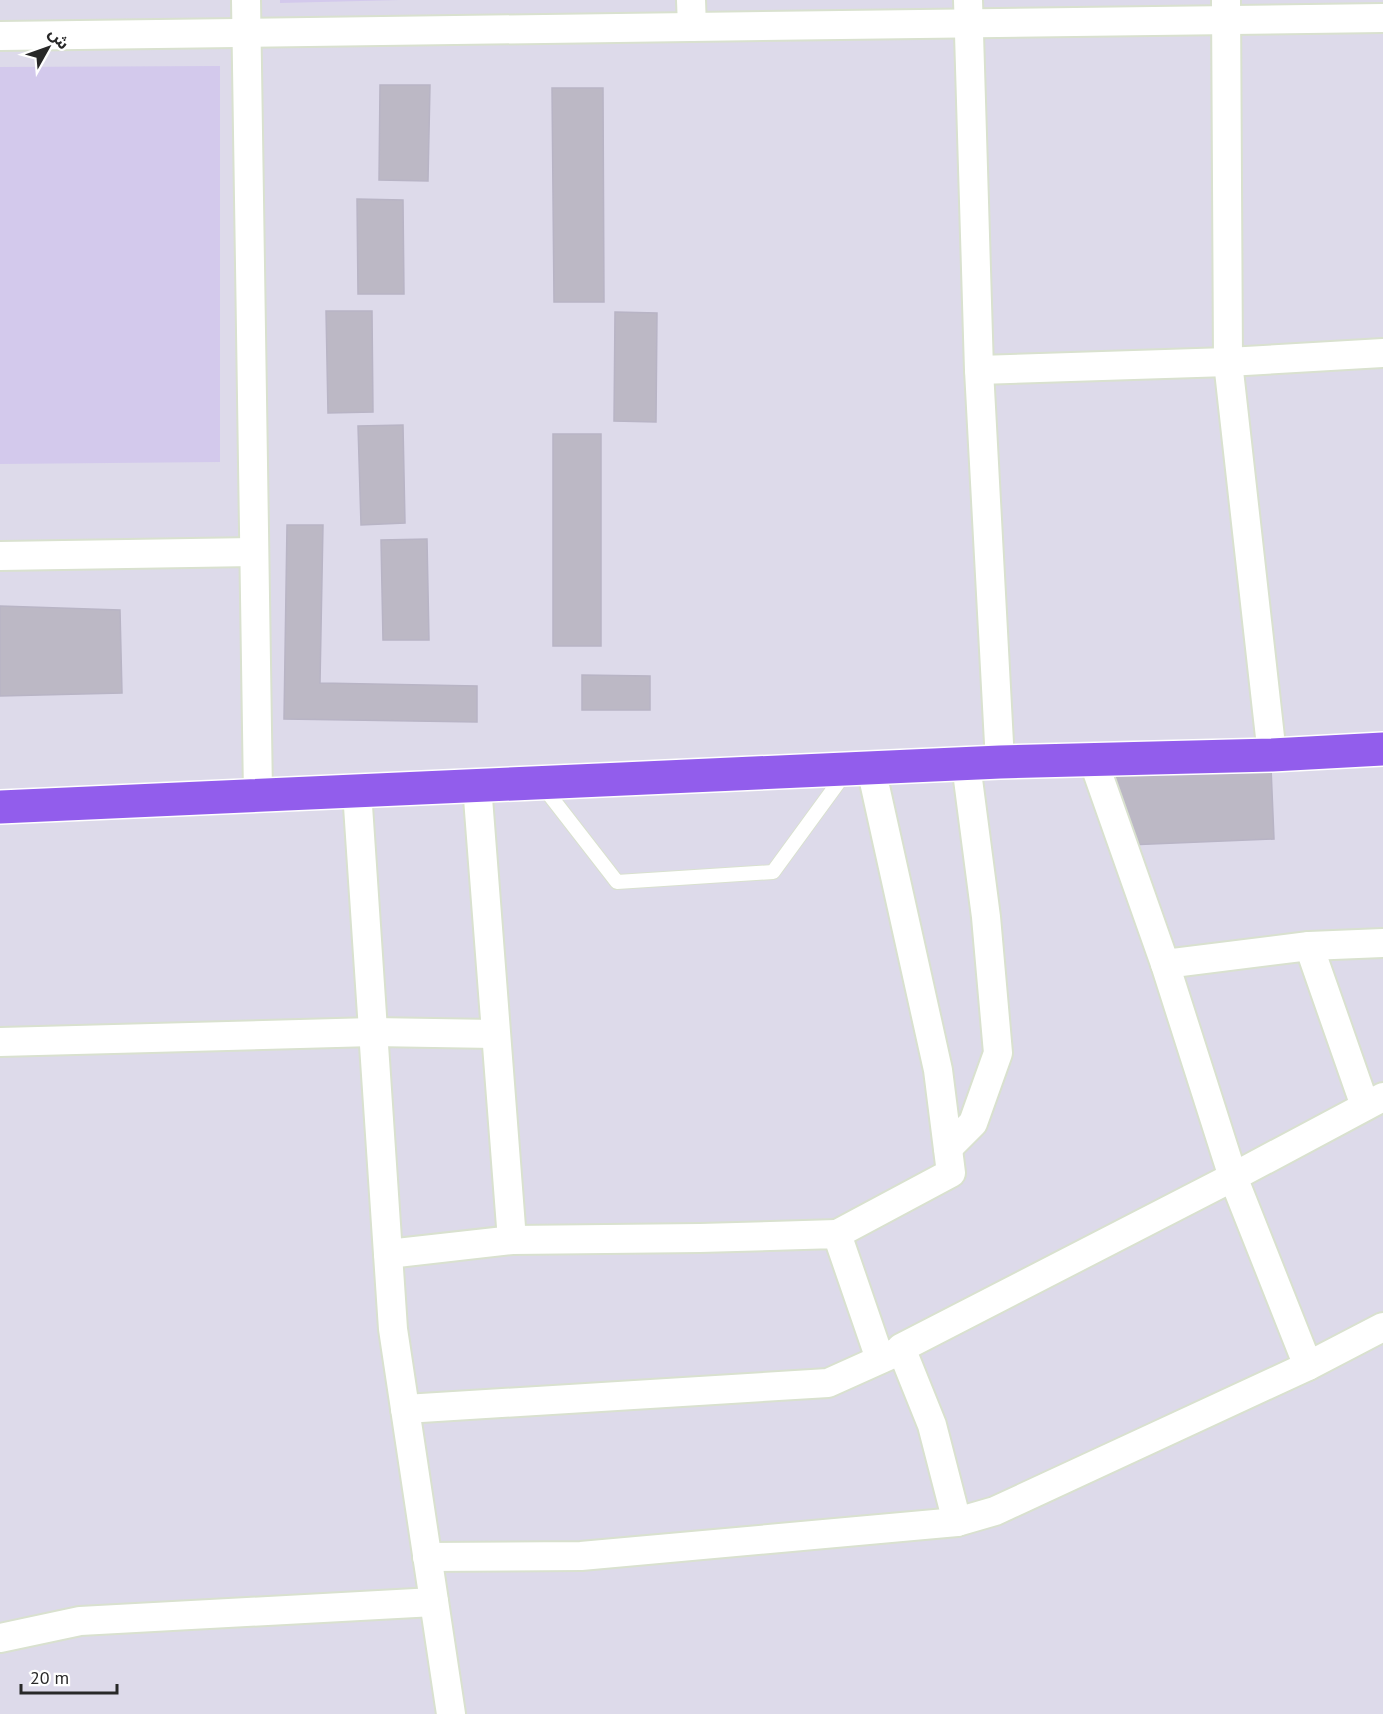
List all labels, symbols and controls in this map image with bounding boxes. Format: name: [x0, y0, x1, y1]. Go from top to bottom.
north arrow: [18, 18, 78, 78]
text: ش: [45, 24, 74, 53]
scale bar: [21, 1657, 117, 1695]
text: 20 m: [30, 1666, 69, 1689]

